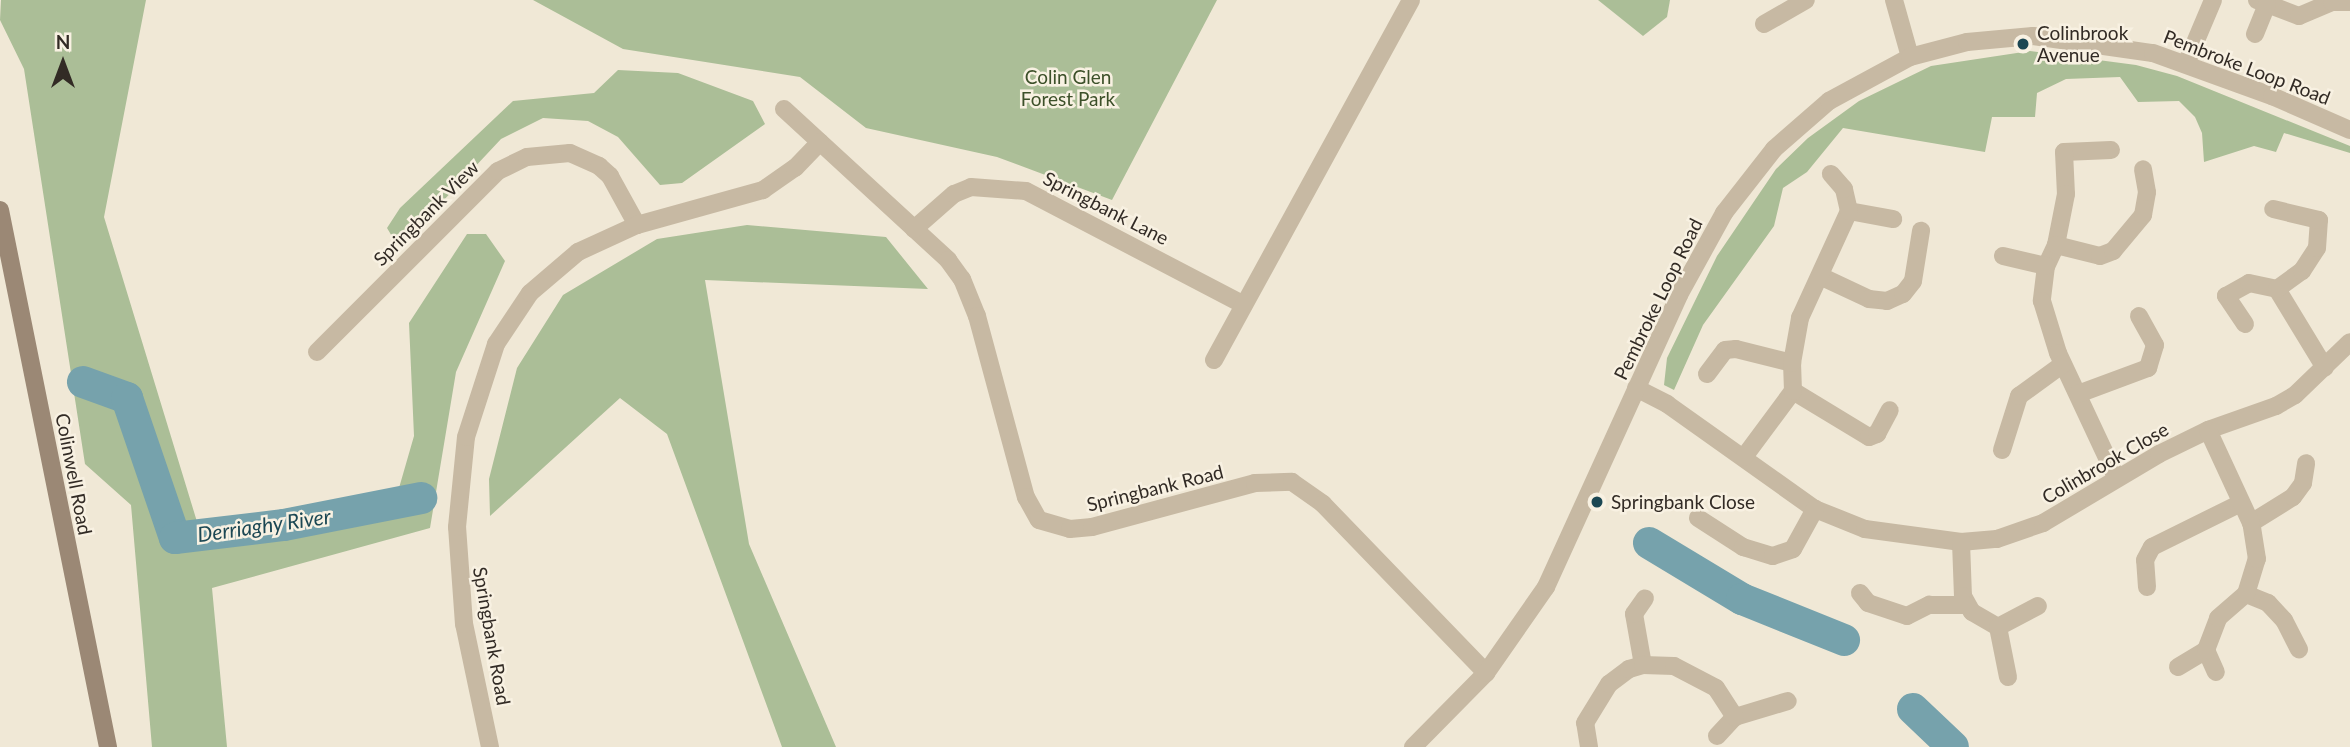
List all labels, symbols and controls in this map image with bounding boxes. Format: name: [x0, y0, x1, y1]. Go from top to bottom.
place label: Colinbrook Avenue: [2037, 22, 2128, 66]
street label: Pembroke Loop Road: [2160, 25, 2334, 109]
north arrow: [28, 28, 98, 98]
text: N: [56, 30, 70, 53]
marker: Colinbrook Avenue: [2015, 36, 2031, 52]
park label: Colin Glen Forest Park: [1021, 66, 1115, 110]
street label: Springbank View: [368, 155, 484, 271]
street label: Springbank Lane: [1039, 167, 1173, 249]
street label: Pembroke Loop Road: [1609, 215, 1707, 383]
street label: Colinwell Road: [51, 411, 97, 537]
street label: Colinbrook Close: [2038, 418, 2172, 508]
street label: Springbank Road: [1084, 460, 1226, 516]
place label: Springbank Close: [1611, 491, 1755, 513]
marker: Springbank Close: [1589, 494, 1605, 510]
water label: Derriaghy River: [196, 503, 332, 547]
street label: Springbank Road: [469, 565, 515, 707]

